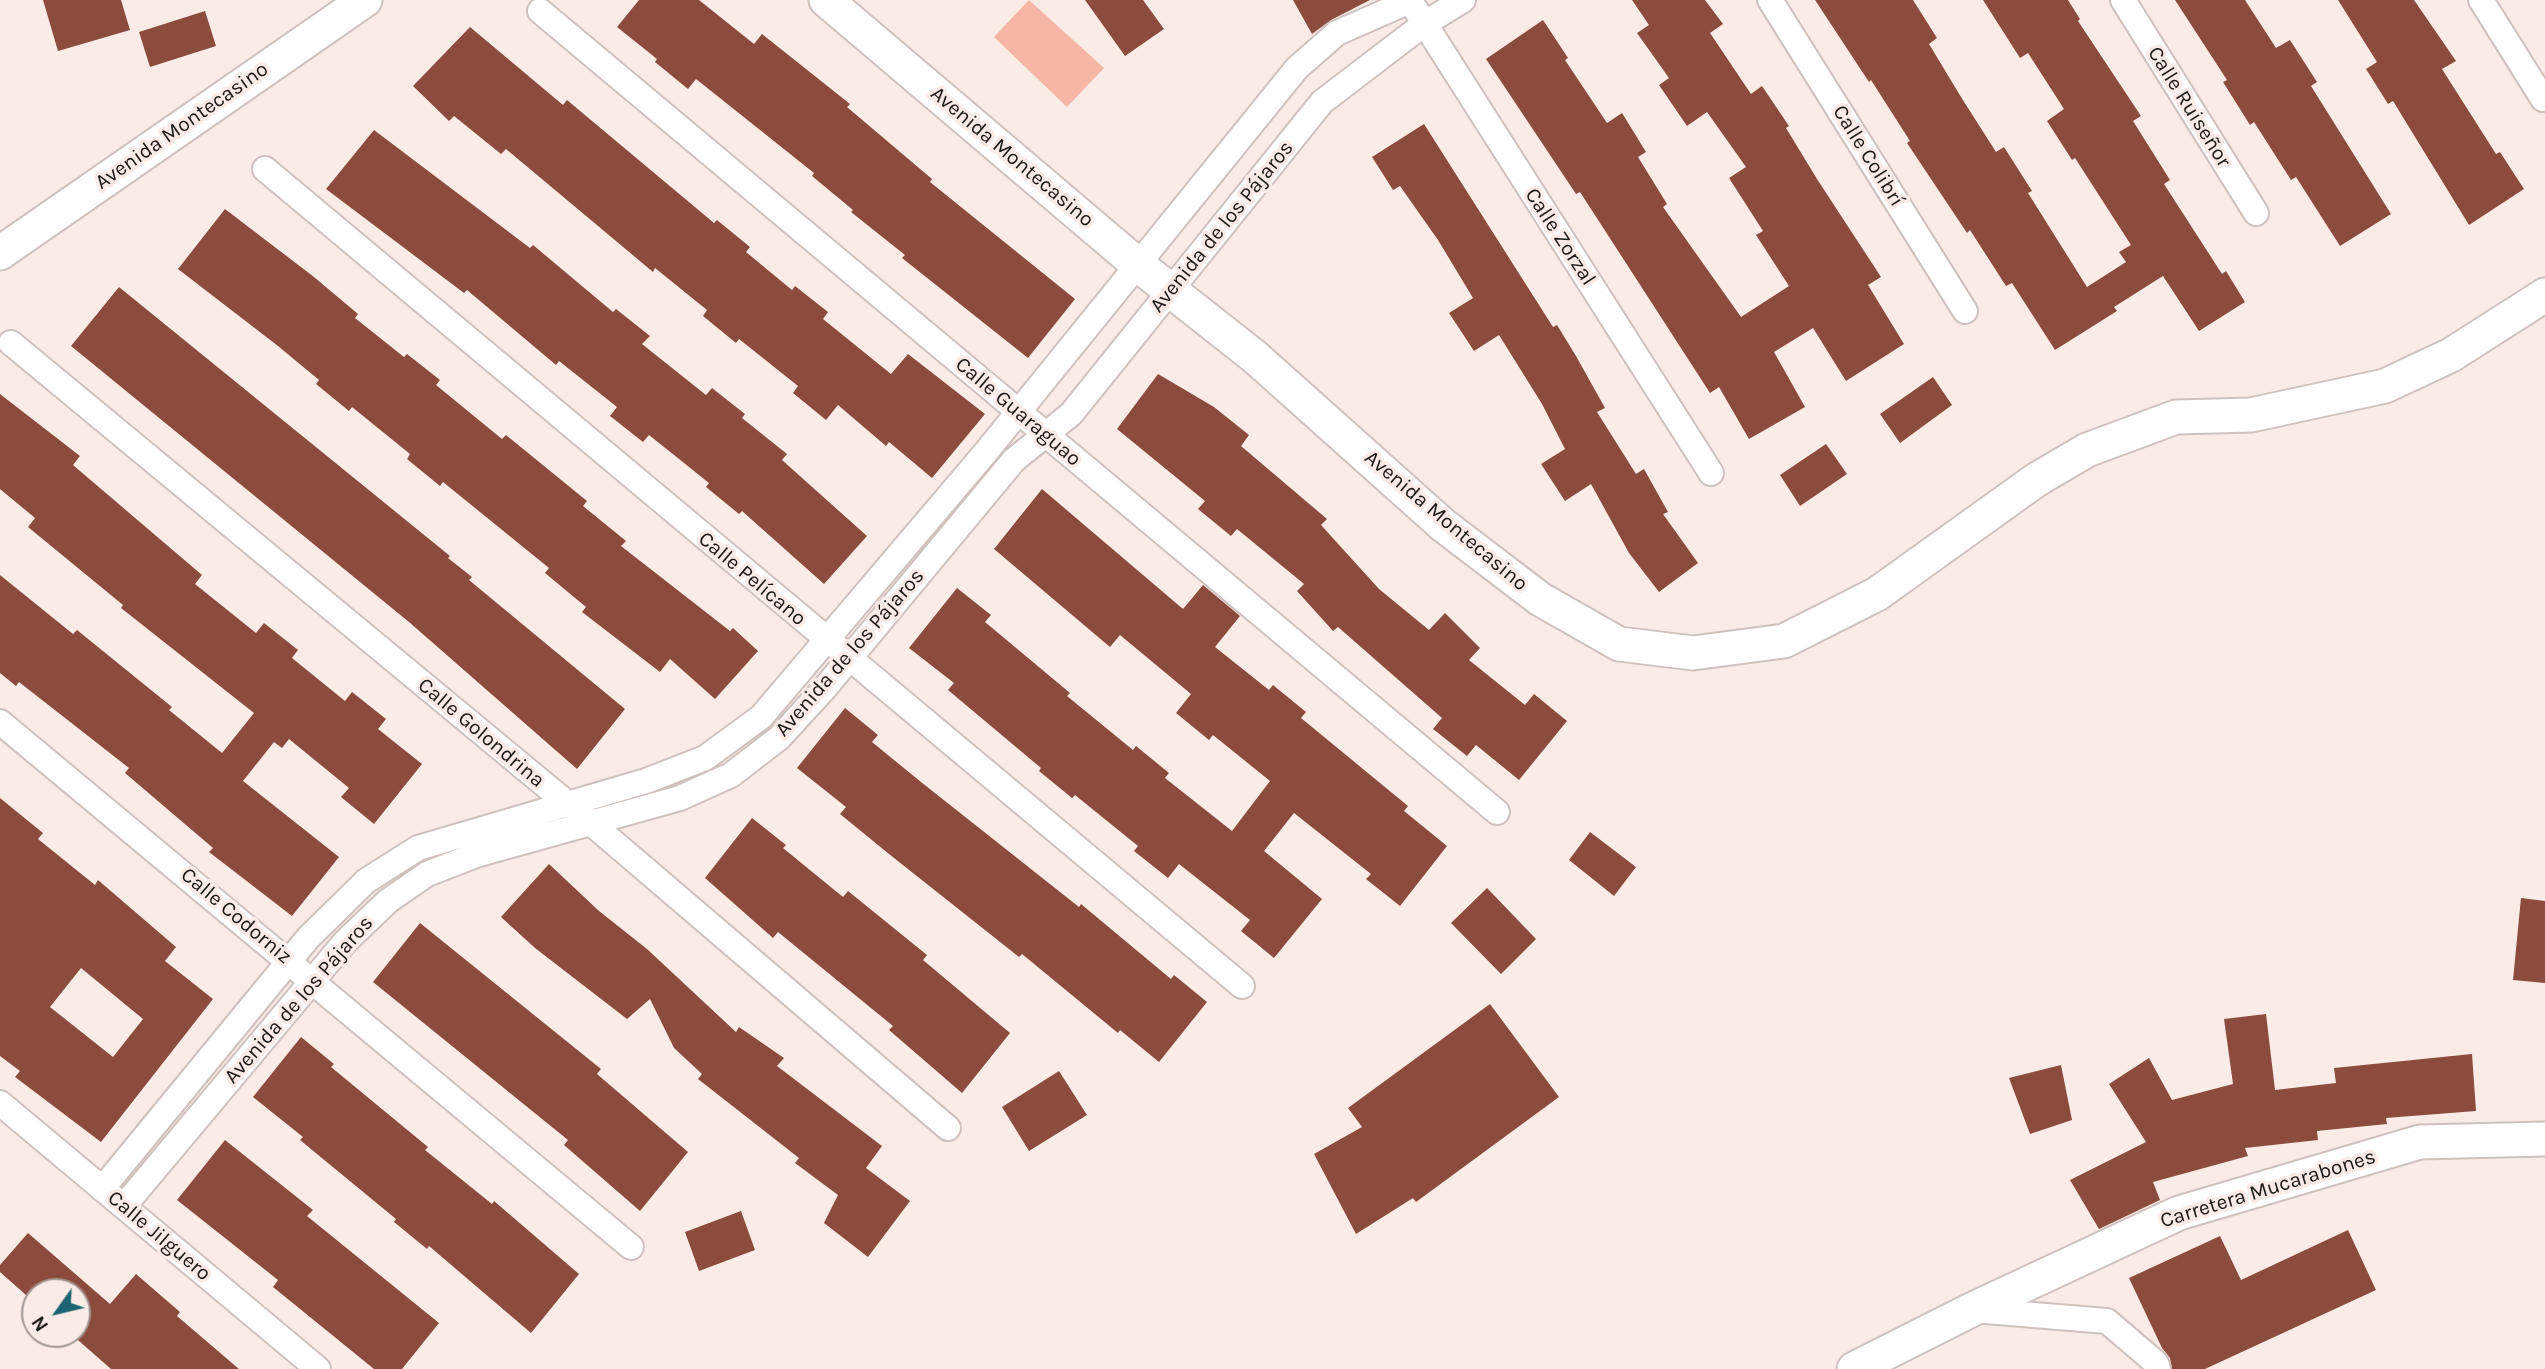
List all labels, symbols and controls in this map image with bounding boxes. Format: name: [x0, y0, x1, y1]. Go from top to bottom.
street label: Calle Ruiseñor: [2142, 42, 2236, 172]
street label: Avenida Montecasino: [91, 57, 273, 195]
street label: Avenida Montecasino: [925, 81, 1099, 233]
street label: Calle Colibrí: [1827, 101, 1909, 211]
street label: Avenida de los Pájaros: [1145, 136, 1299, 318]
street label: Calle Zorzal: [1519, 184, 1601, 290]
street label: Calle Guaraguao: [950, 352, 1086, 472]
street label: Avenida Montecasino: [1359, 445, 1533, 597]
street label: Calle Pelícano: [693, 527, 811, 631]
street label: Avenida de los Pájaros: [770, 564, 930, 742]
street label: Calle Golondrina: [413, 673, 549, 793]
street label: Calle Codorniz: [176, 862, 296, 970]
street label: Avenida de los Pájaros: [219, 911, 379, 1089]
street label: Carretera Mucarabones: [2157, 1144, 2379, 1234]
street label: Calle Jilguero: [102, 1186, 216, 1286]
north arrow: [21, 1278, 91, 1348]
text: N: [27, 1312, 53, 1335]

